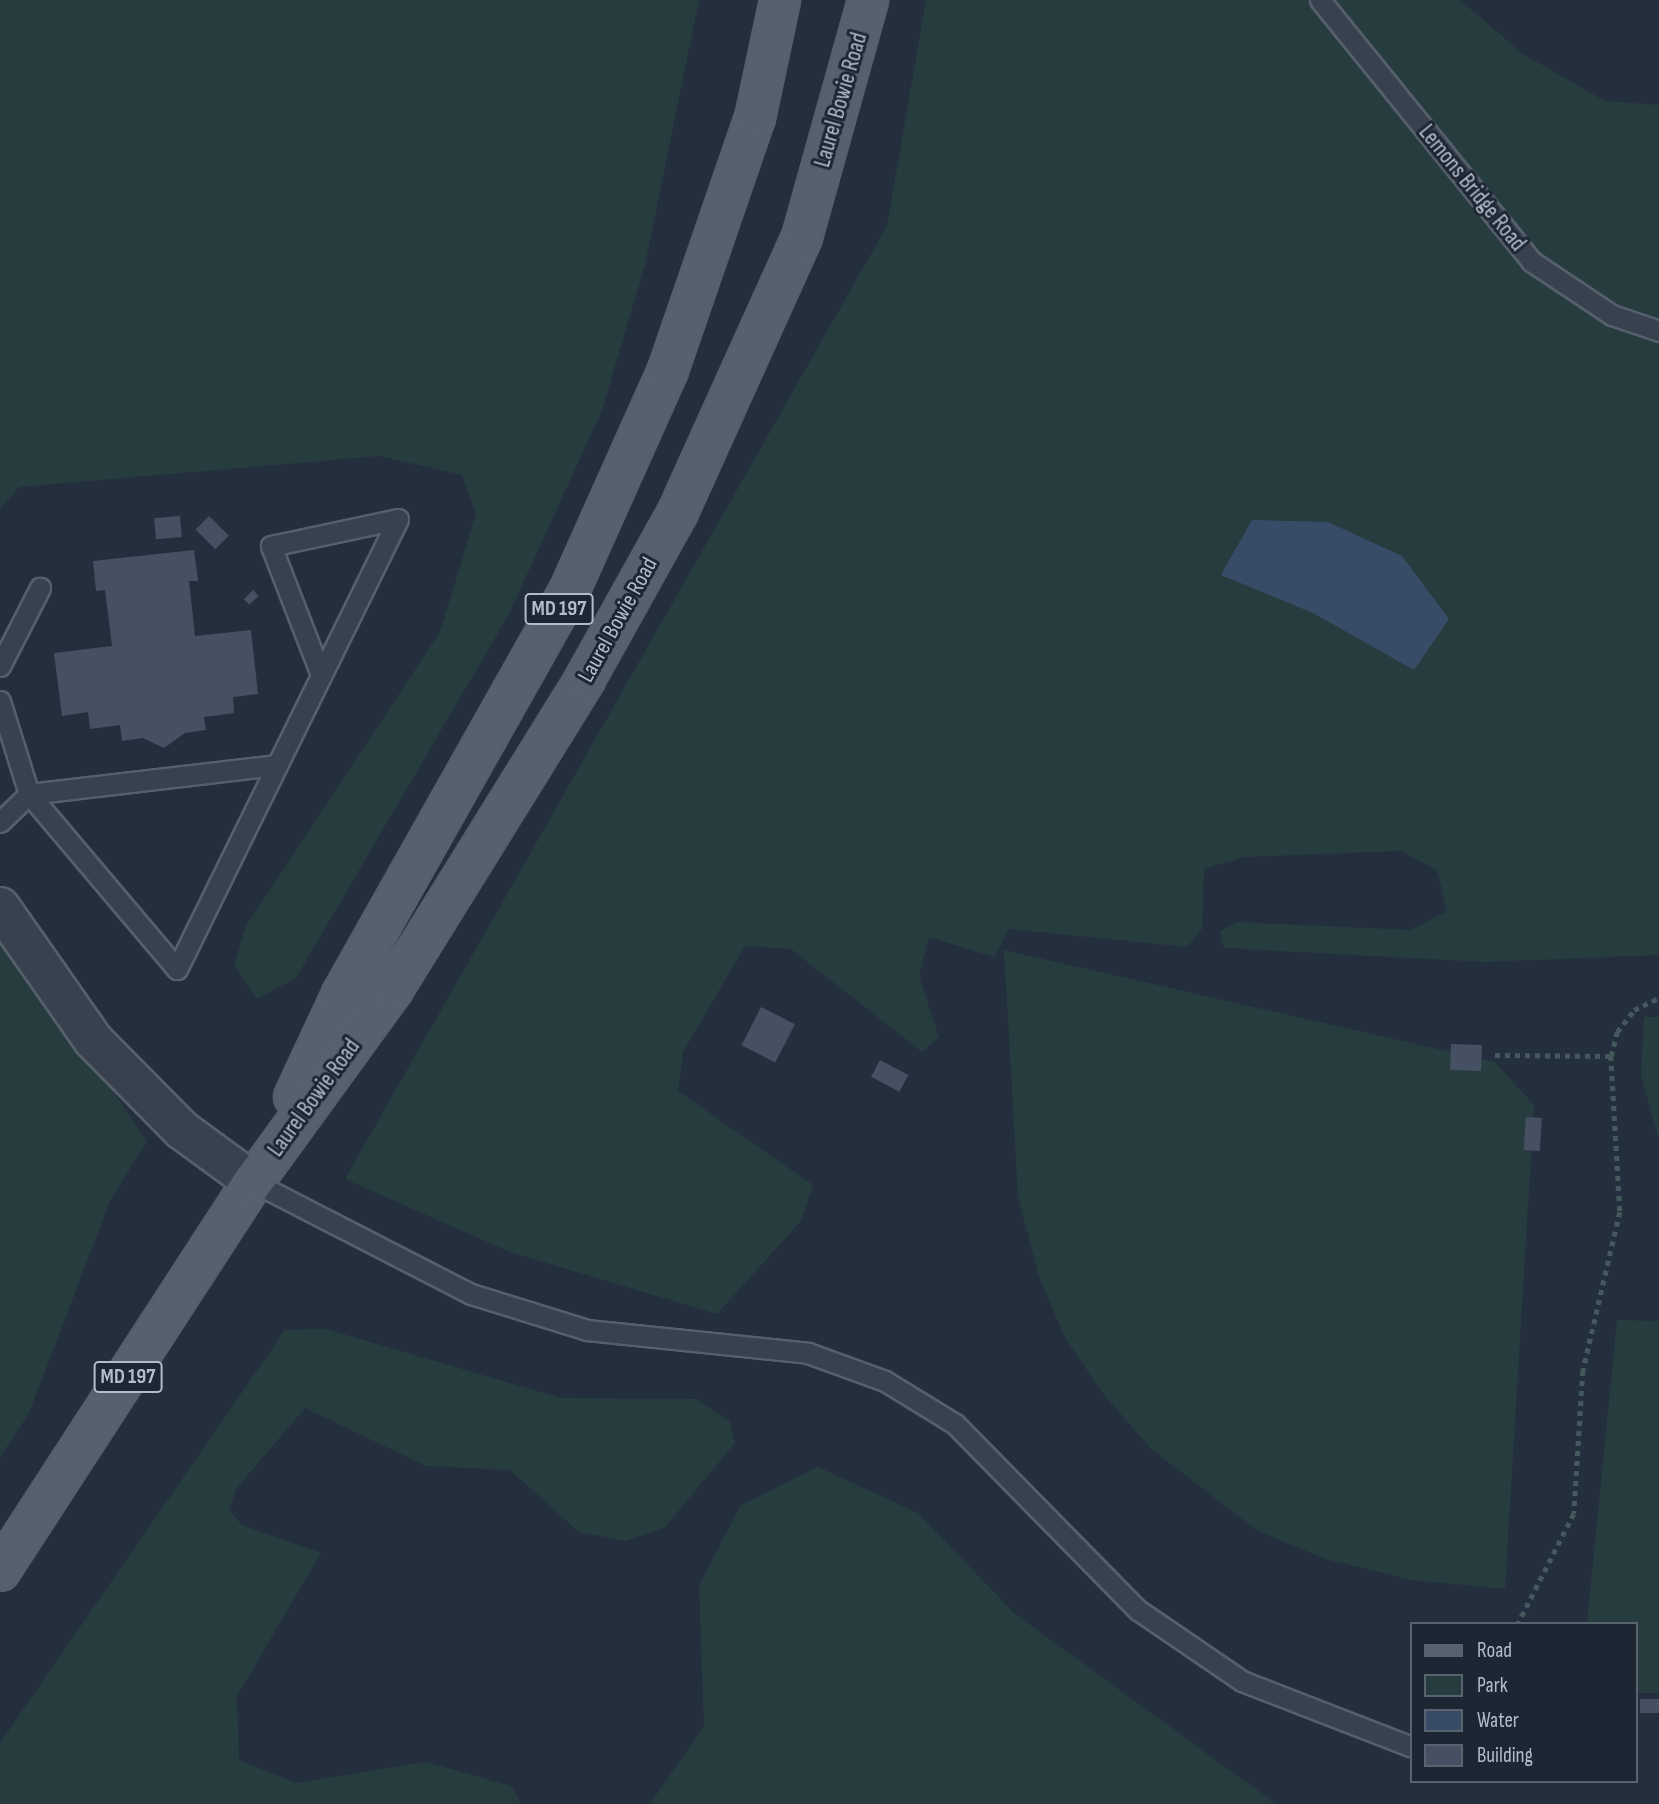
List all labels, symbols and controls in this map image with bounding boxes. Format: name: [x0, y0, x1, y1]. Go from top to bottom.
street label: Laurel Bowie Road: [809, 30, 873, 170]
street label: Lemons Bridge Road: [1413, 119, 1531, 257]
street label: Laurel Bowie Road: [572, 553, 664, 687]
road number: MD 197: [524, 592, 594, 626]
street label: Laurel Bowie Road: [262, 1034, 366, 1162]
road number: MD 197: [93, 1360, 163, 1394]
legend: [1410, 1622, 1638, 1783]
text: Road: [1477, 1638, 1512, 1663]
text: Park: [1477, 1673, 1508, 1698]
text: Water: [1477, 1708, 1519, 1733]
text: Building: [1477, 1743, 1533, 1768]

